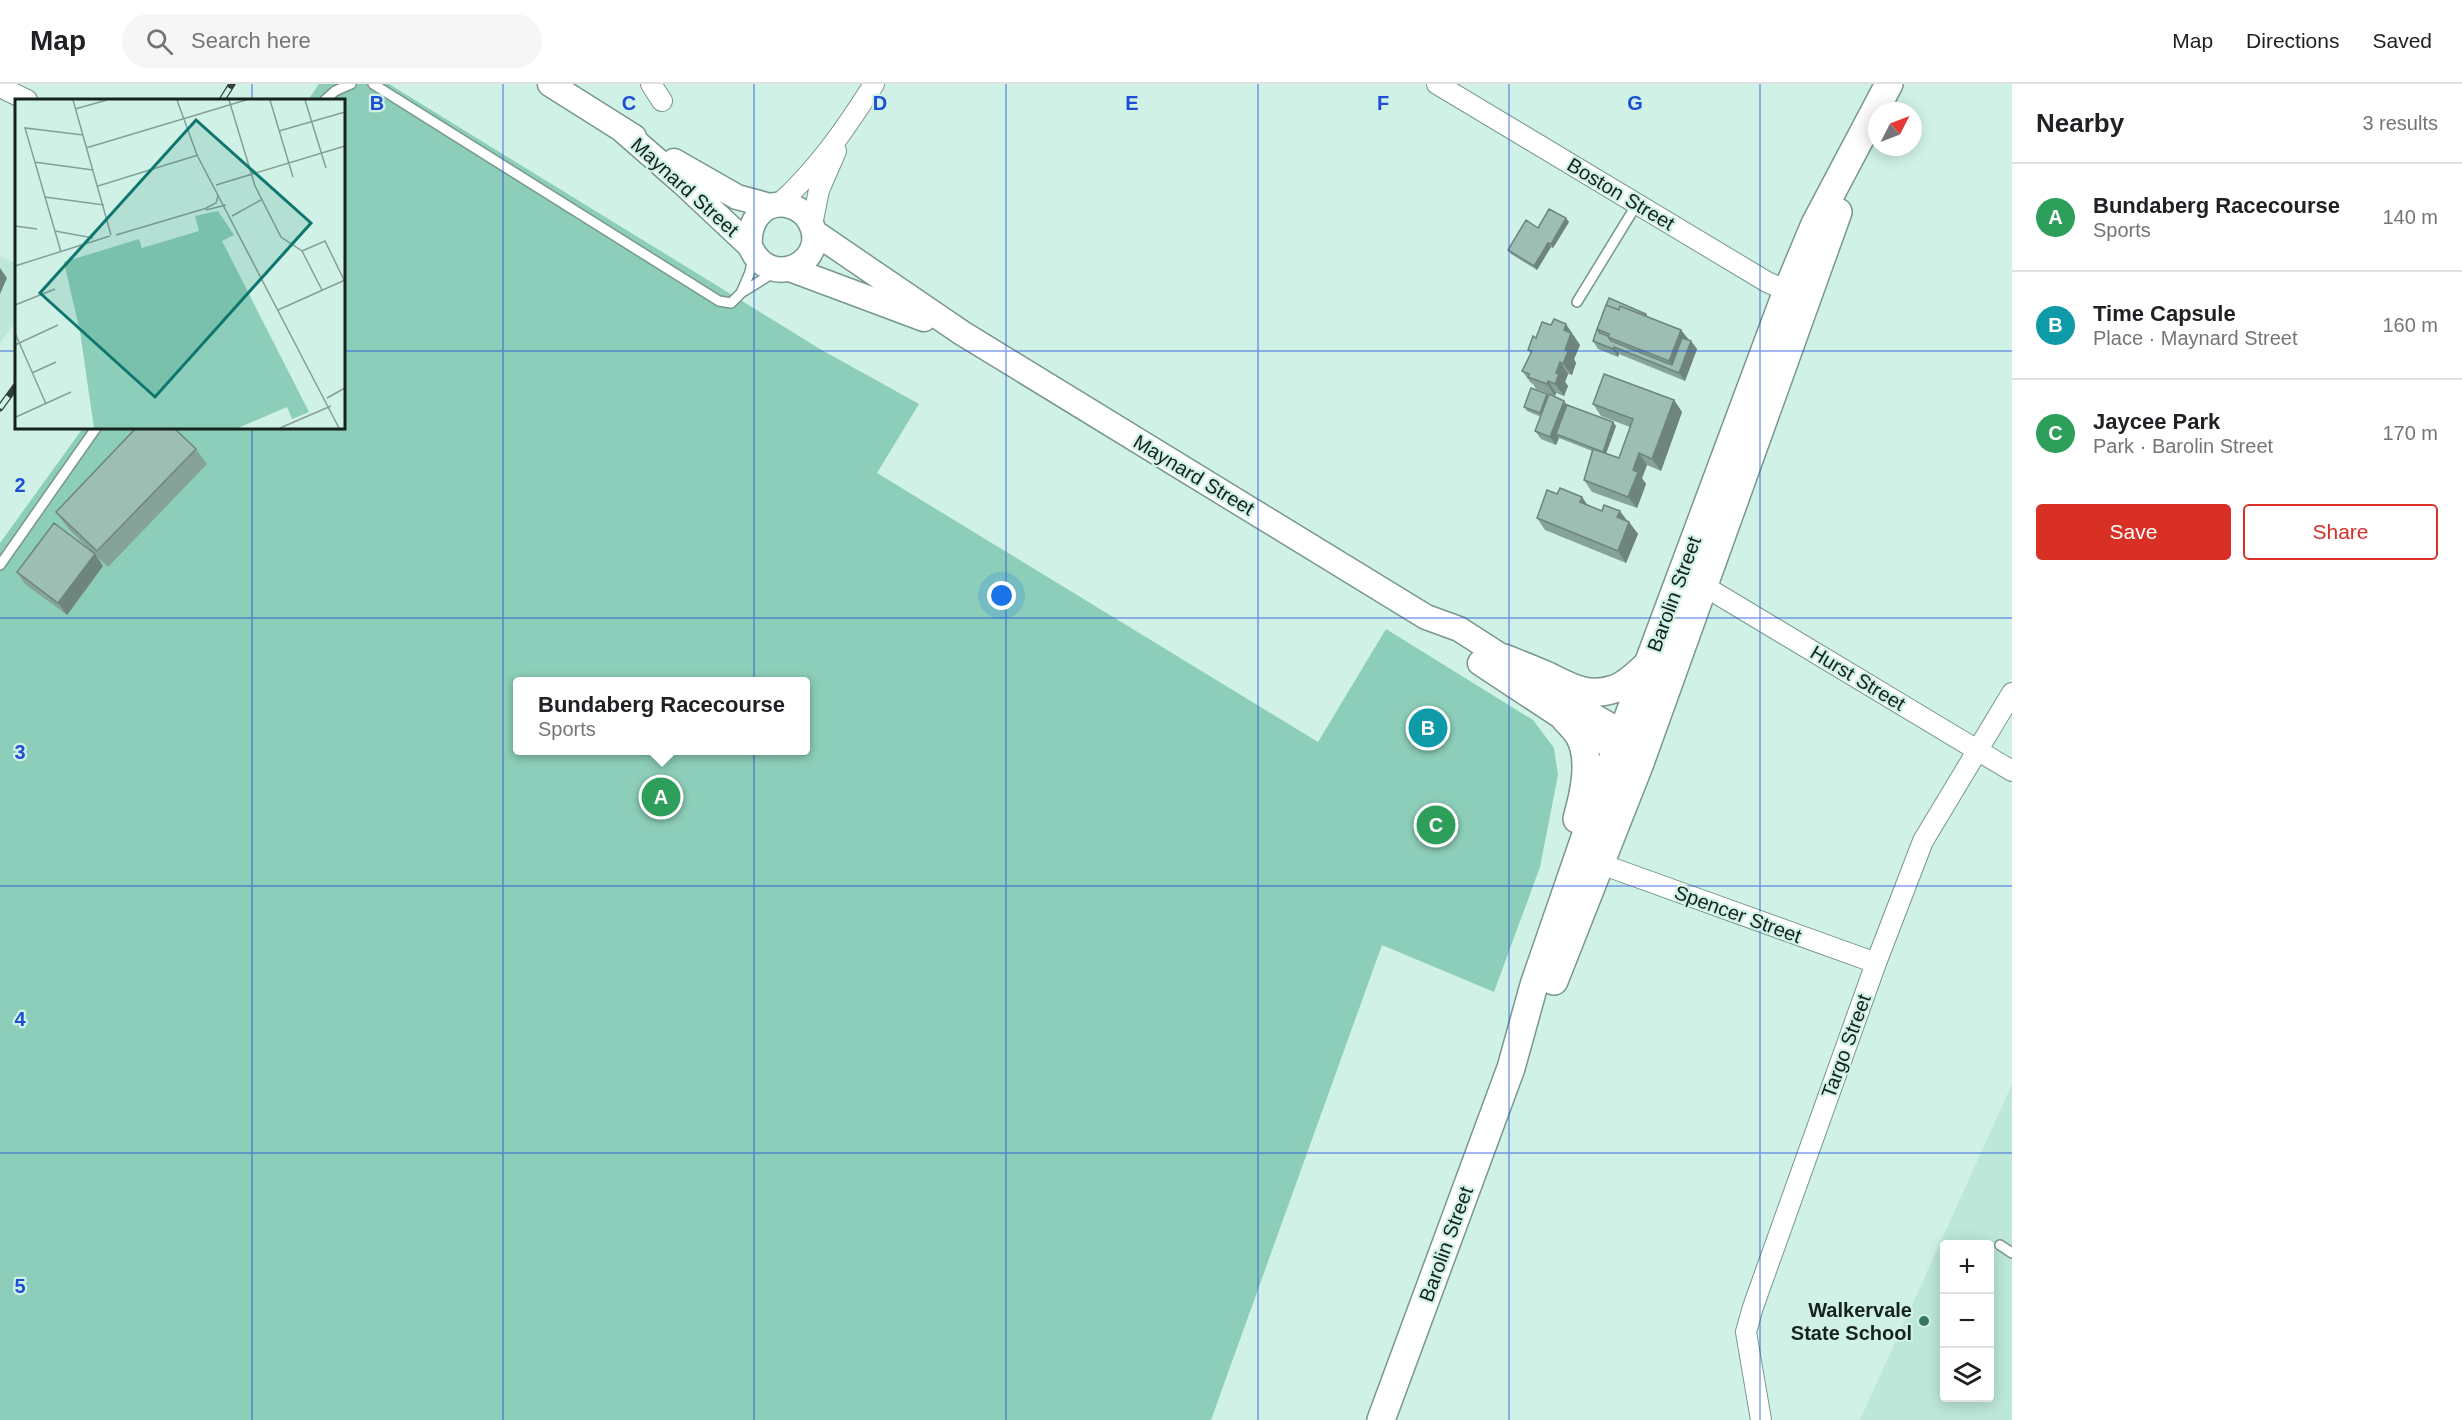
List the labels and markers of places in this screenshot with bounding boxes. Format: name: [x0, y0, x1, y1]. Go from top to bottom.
pin: B: [1408, 706, 1448, 750]
pin: A: [642, 774, 680, 820]
pin: C: [1416, 802, 1456, 848]
place label: Walkervale State School: [1791, 1299, 1912, 1344]
marker: Walkervale State School: [1917, 1314, 1931, 1328]

